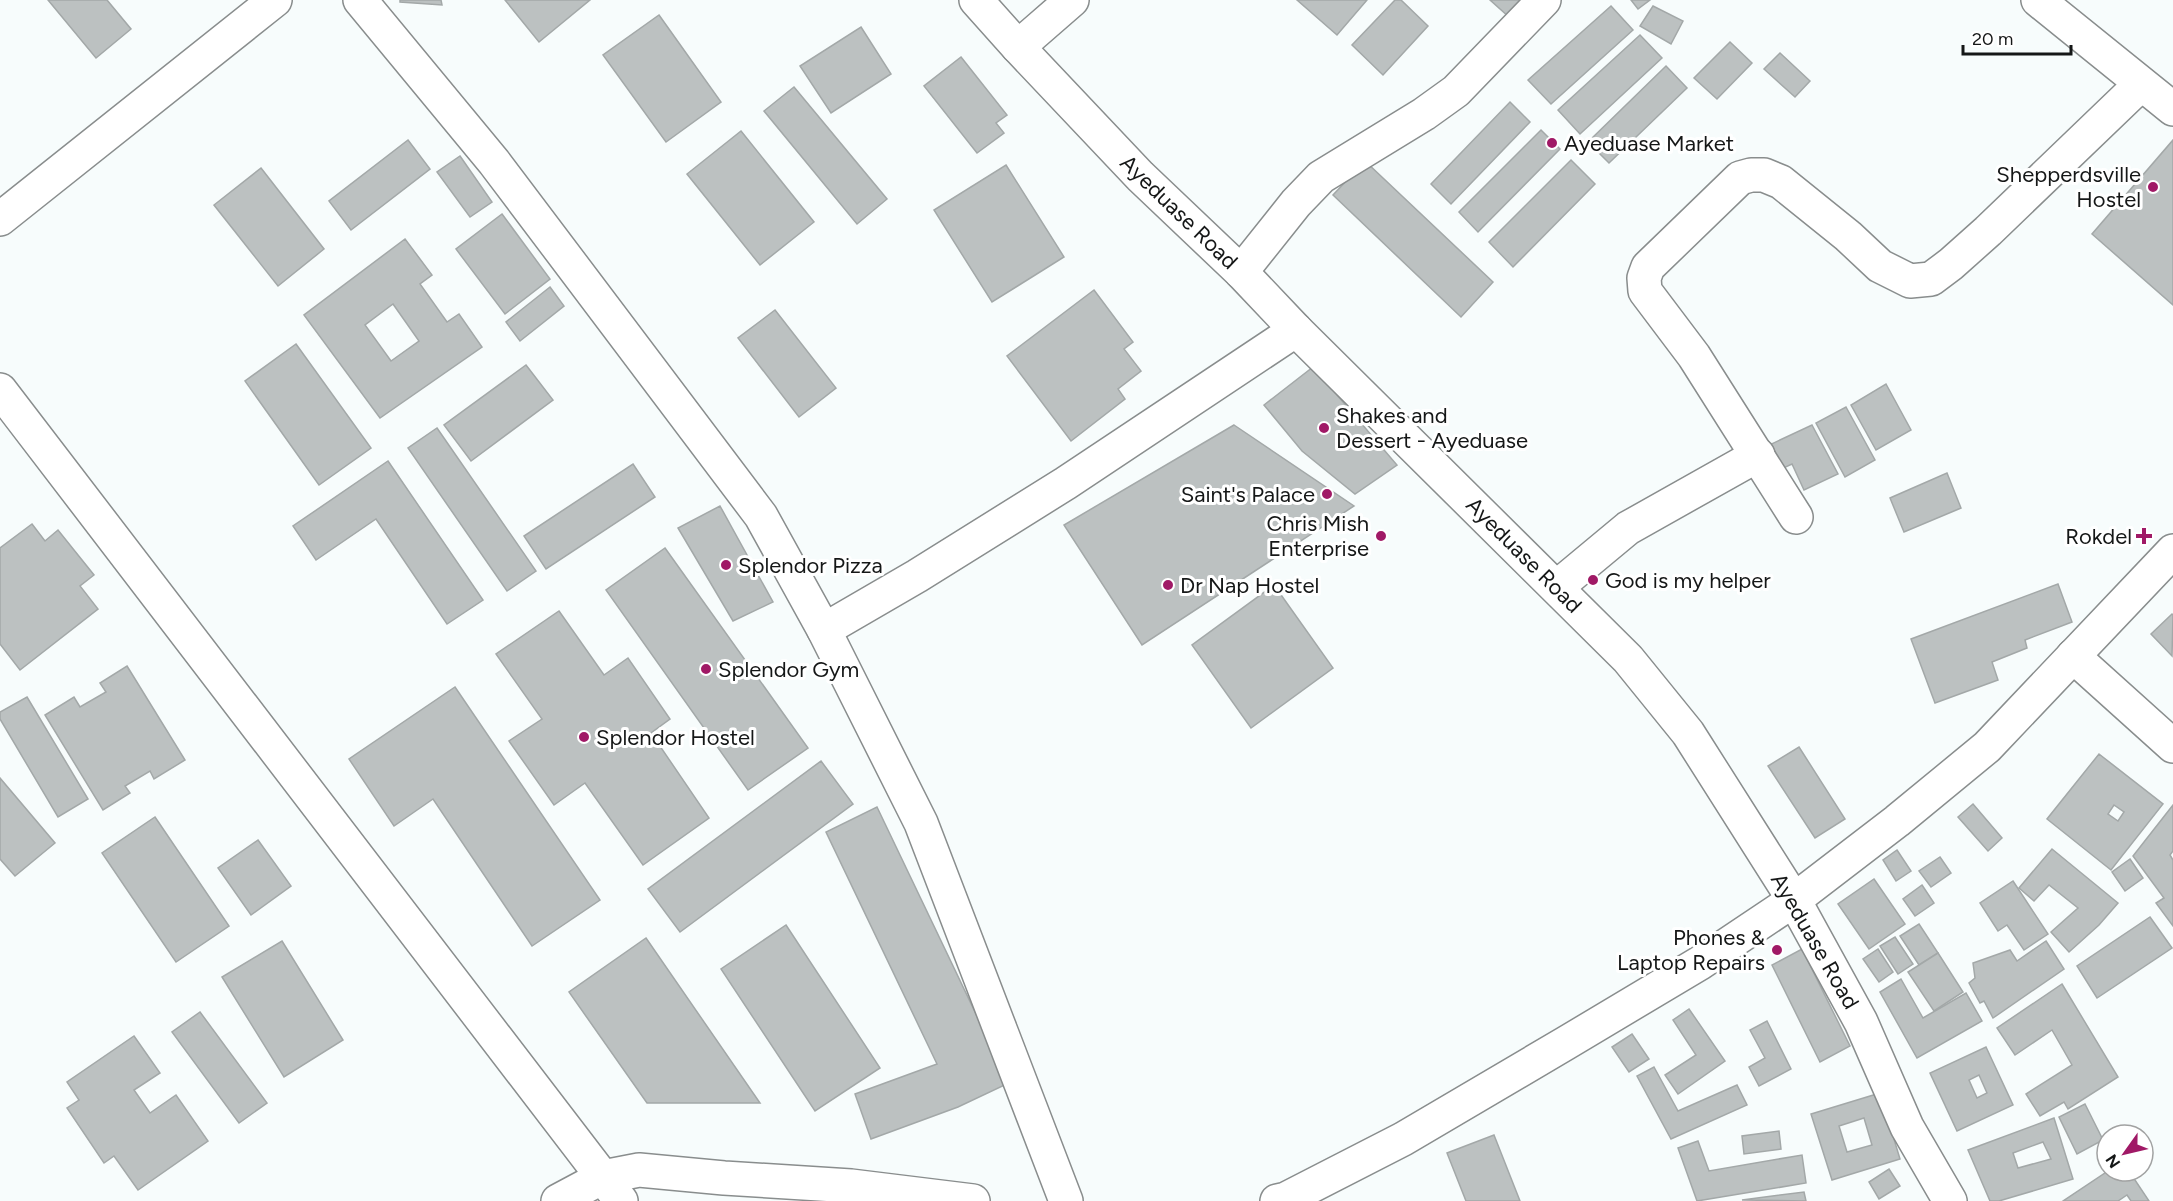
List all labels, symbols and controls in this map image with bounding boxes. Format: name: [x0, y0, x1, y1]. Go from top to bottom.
scale bar: [1963, 18, 2071, 56]
text: 20 m: [1972, 28, 2013, 50]
place label: Ayeduase Market: [1564, 130, 1734, 157]
marker: Ayeduase Market: [1545, 136, 1559, 150]
street label: Ayeduase Road: [1115, 149, 1243, 275]
place label: Shepperdsville Hostel: [1996, 161, 2141, 213]
marker: Shepperdsville Hostel: [2146, 180, 2160, 194]
place label: Shakes and Dessert - Ayeduase: [1336, 402, 1528, 454]
marker: Shakes and Dessert - Ayeduase: [1317, 421, 1331, 435]
place label: Saint's Palace: [1181, 481, 1315, 508]
marker: Saint's Palace: [1320, 487, 1334, 501]
street label: Ayeduase Road: [1460, 491, 1588, 619]
place label: Chris Mish Enterprise: [1266, 510, 1369, 562]
place label: Rokdel: [2065, 523, 2132, 550]
marker: Chris Mish Enterprise: [1374, 529, 1388, 543]
marker: Rokdel: [2137, 529, 2151, 543]
place label: Splendor Pizza: [738, 552, 883, 579]
marker: Splendor Pizza: [719, 558, 733, 572]
place label: God is my helper: [1605, 567, 1771, 594]
place label: Dr Nap Hostel: [1180, 572, 1319, 599]
marker: God is my helper: [1586, 573, 1600, 587]
marker: Dr Nap Hostel: [1161, 578, 1175, 592]
place label: Splendor Gym: [718, 656, 859, 683]
marker: Splendor Gym: [699, 662, 713, 676]
place label: Splendor Hostel: [596, 724, 755, 751]
marker: Splendor Hostel: [577, 730, 591, 744]
street label: Ayeduase Road: [1765, 868, 1865, 1014]
place label: Phones & Laptop Repairs: [1617, 924, 1765, 976]
marker: Phones & Laptop Repairs: [1770, 943, 1784, 957]
north arrow: [2095, 1123, 2155, 1183]
text: N: [2102, 1151, 2124, 1172]

